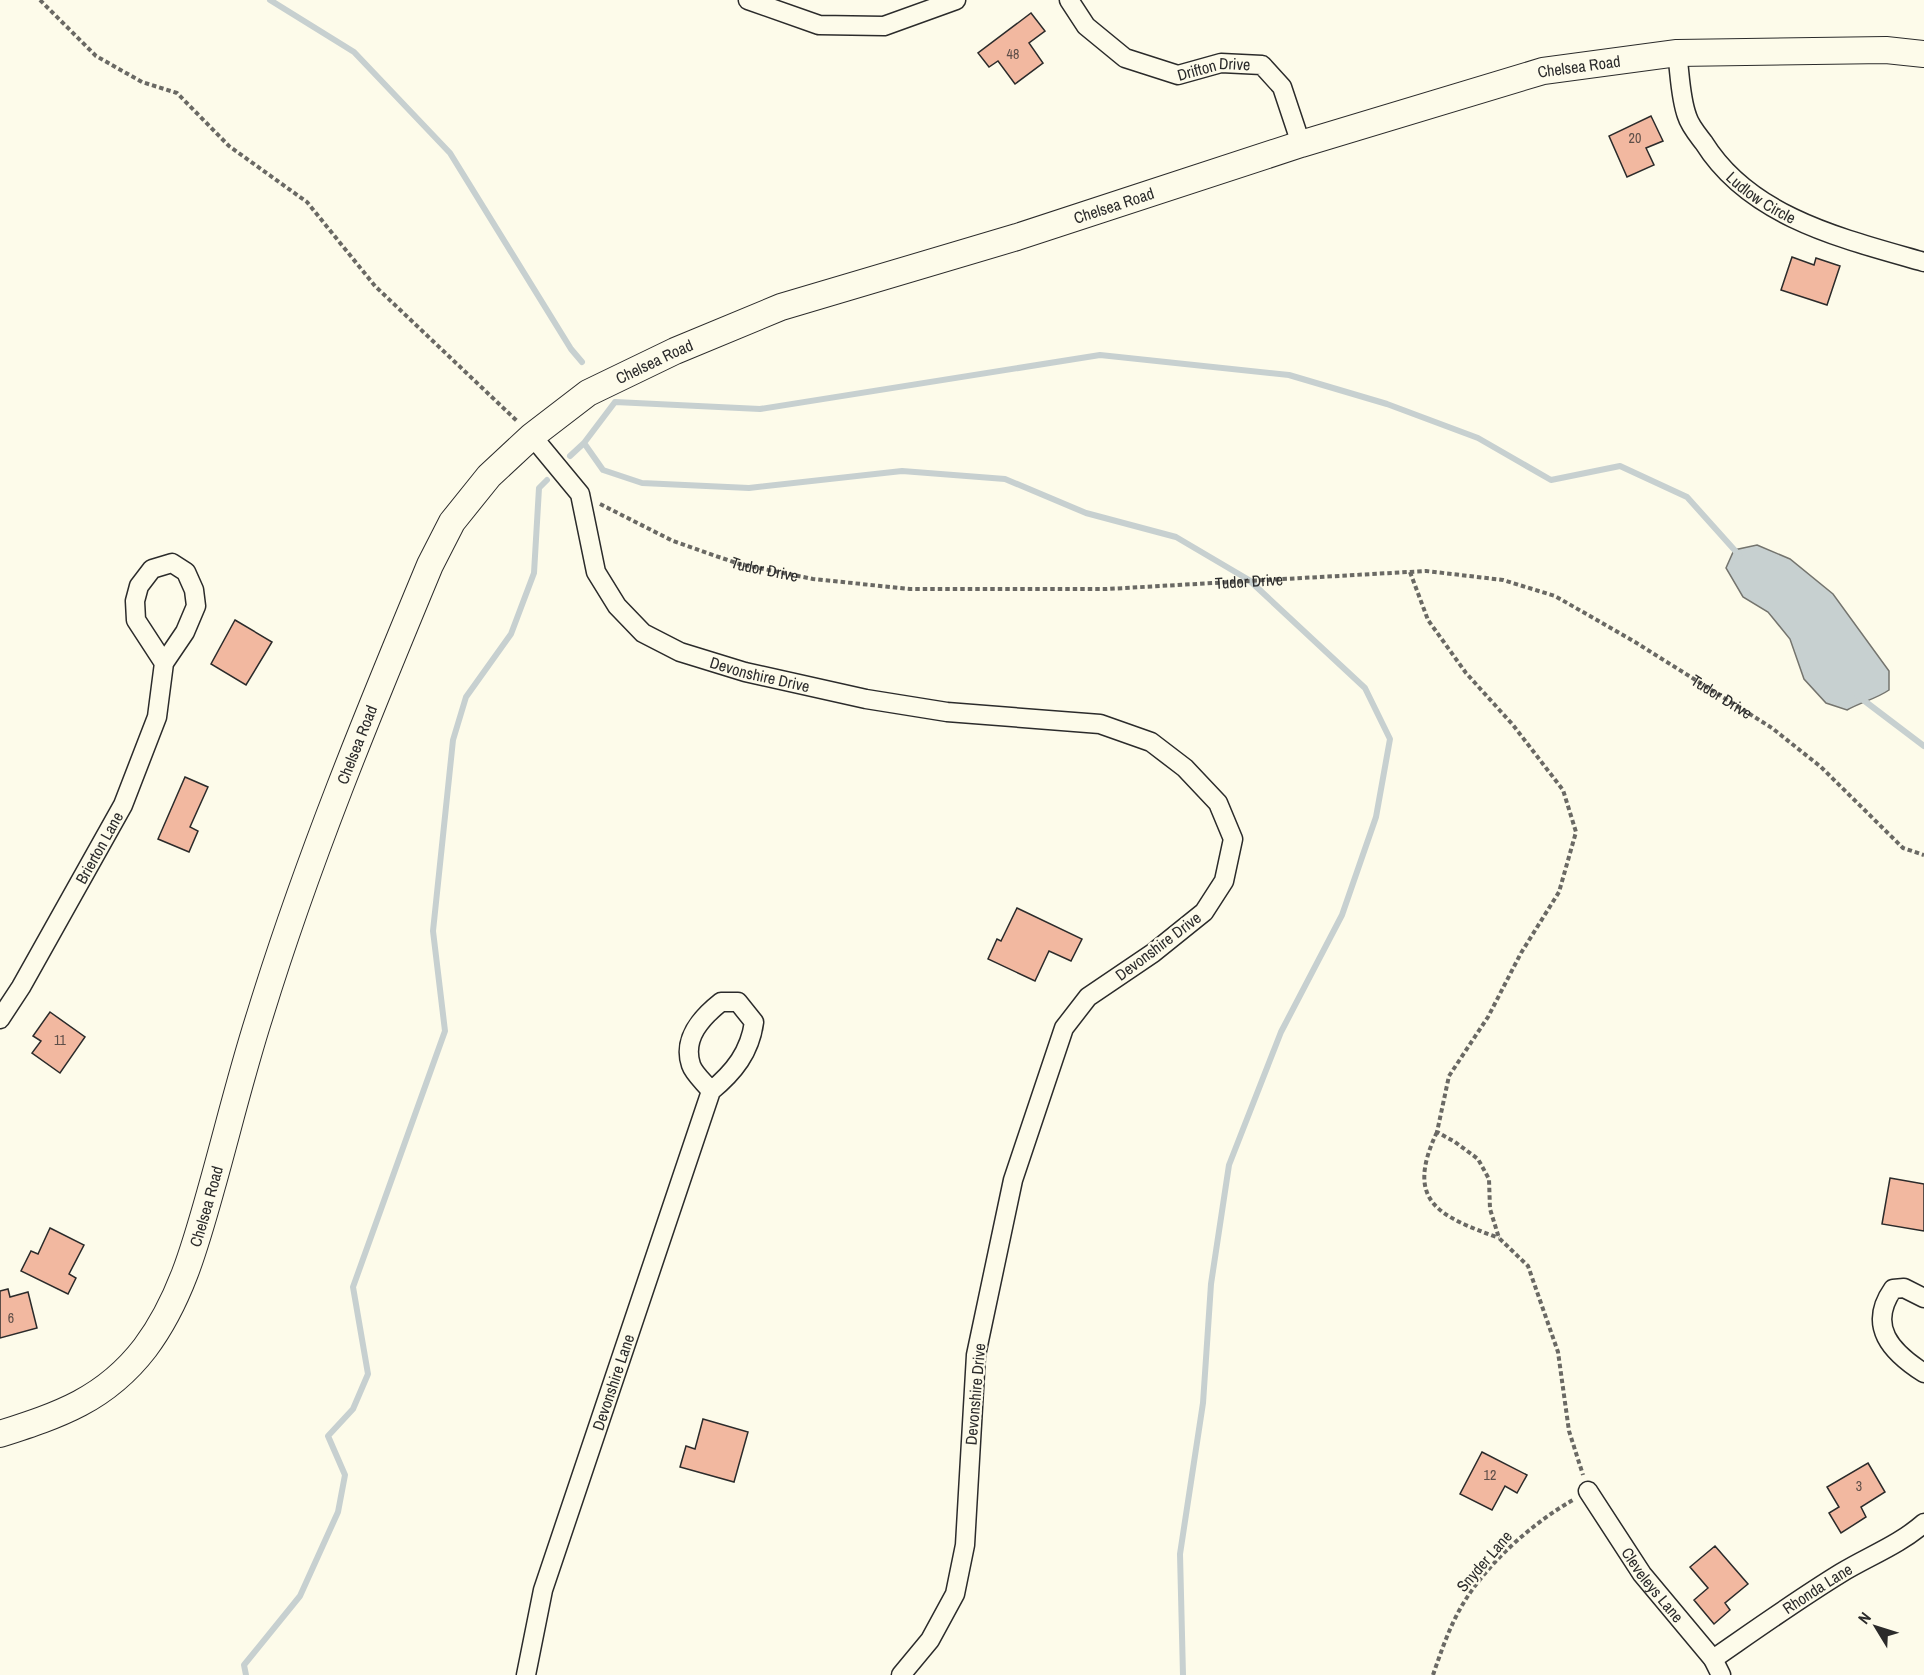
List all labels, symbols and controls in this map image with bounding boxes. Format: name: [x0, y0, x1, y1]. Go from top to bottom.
house number: 48: [1007, 45, 1019, 63]
street label: Chelsea Road: [1535, 50, 1622, 83]
street label: Drifton Drive: [1175, 52, 1251, 86]
house number: 20: [1629, 129, 1641, 147]
street label: Ludlow Circle: [1721, 166, 1799, 229]
street label: Chelsea Road: [1071, 182, 1157, 229]
street label: Chelsea Road: [612, 334, 696, 389]
street label: Tudor Drive: [728, 551, 800, 587]
street label: Tudor Drive: [1214, 568, 1284, 594]
street label: Devonshire Drive: [707, 651, 812, 697]
street label: Tudor Drive: [1687, 669, 1757, 724]
street label: Chelsea Road: [331, 702, 382, 787]
street label: Brierton Lane: [70, 808, 128, 888]
street label: Devonshire Drive: [1111, 906, 1205, 986]
house number: 11: [54, 1031, 67, 1049]
street label: Chelsea Road: [184, 1163, 228, 1250]
house number: 6: [8, 1309, 14, 1327]
street label: Devonshire Lane: [587, 1331, 639, 1433]
street label: Devonshire Drive: [960, 1342, 990, 1446]
house number: 12: [1484, 1466, 1496, 1484]
house number: 3: [1856, 1477, 1862, 1495]
street label: Snyder Lane: [1451, 1526, 1517, 1596]
street label: Cleveleys Lane: [1616, 1543, 1689, 1627]
street label: Rhonda Lane: [1778, 1558, 1856, 1619]
north arrow: [1846, 1597, 1906, 1657]
text: N: [1853, 1607, 1876, 1628]

